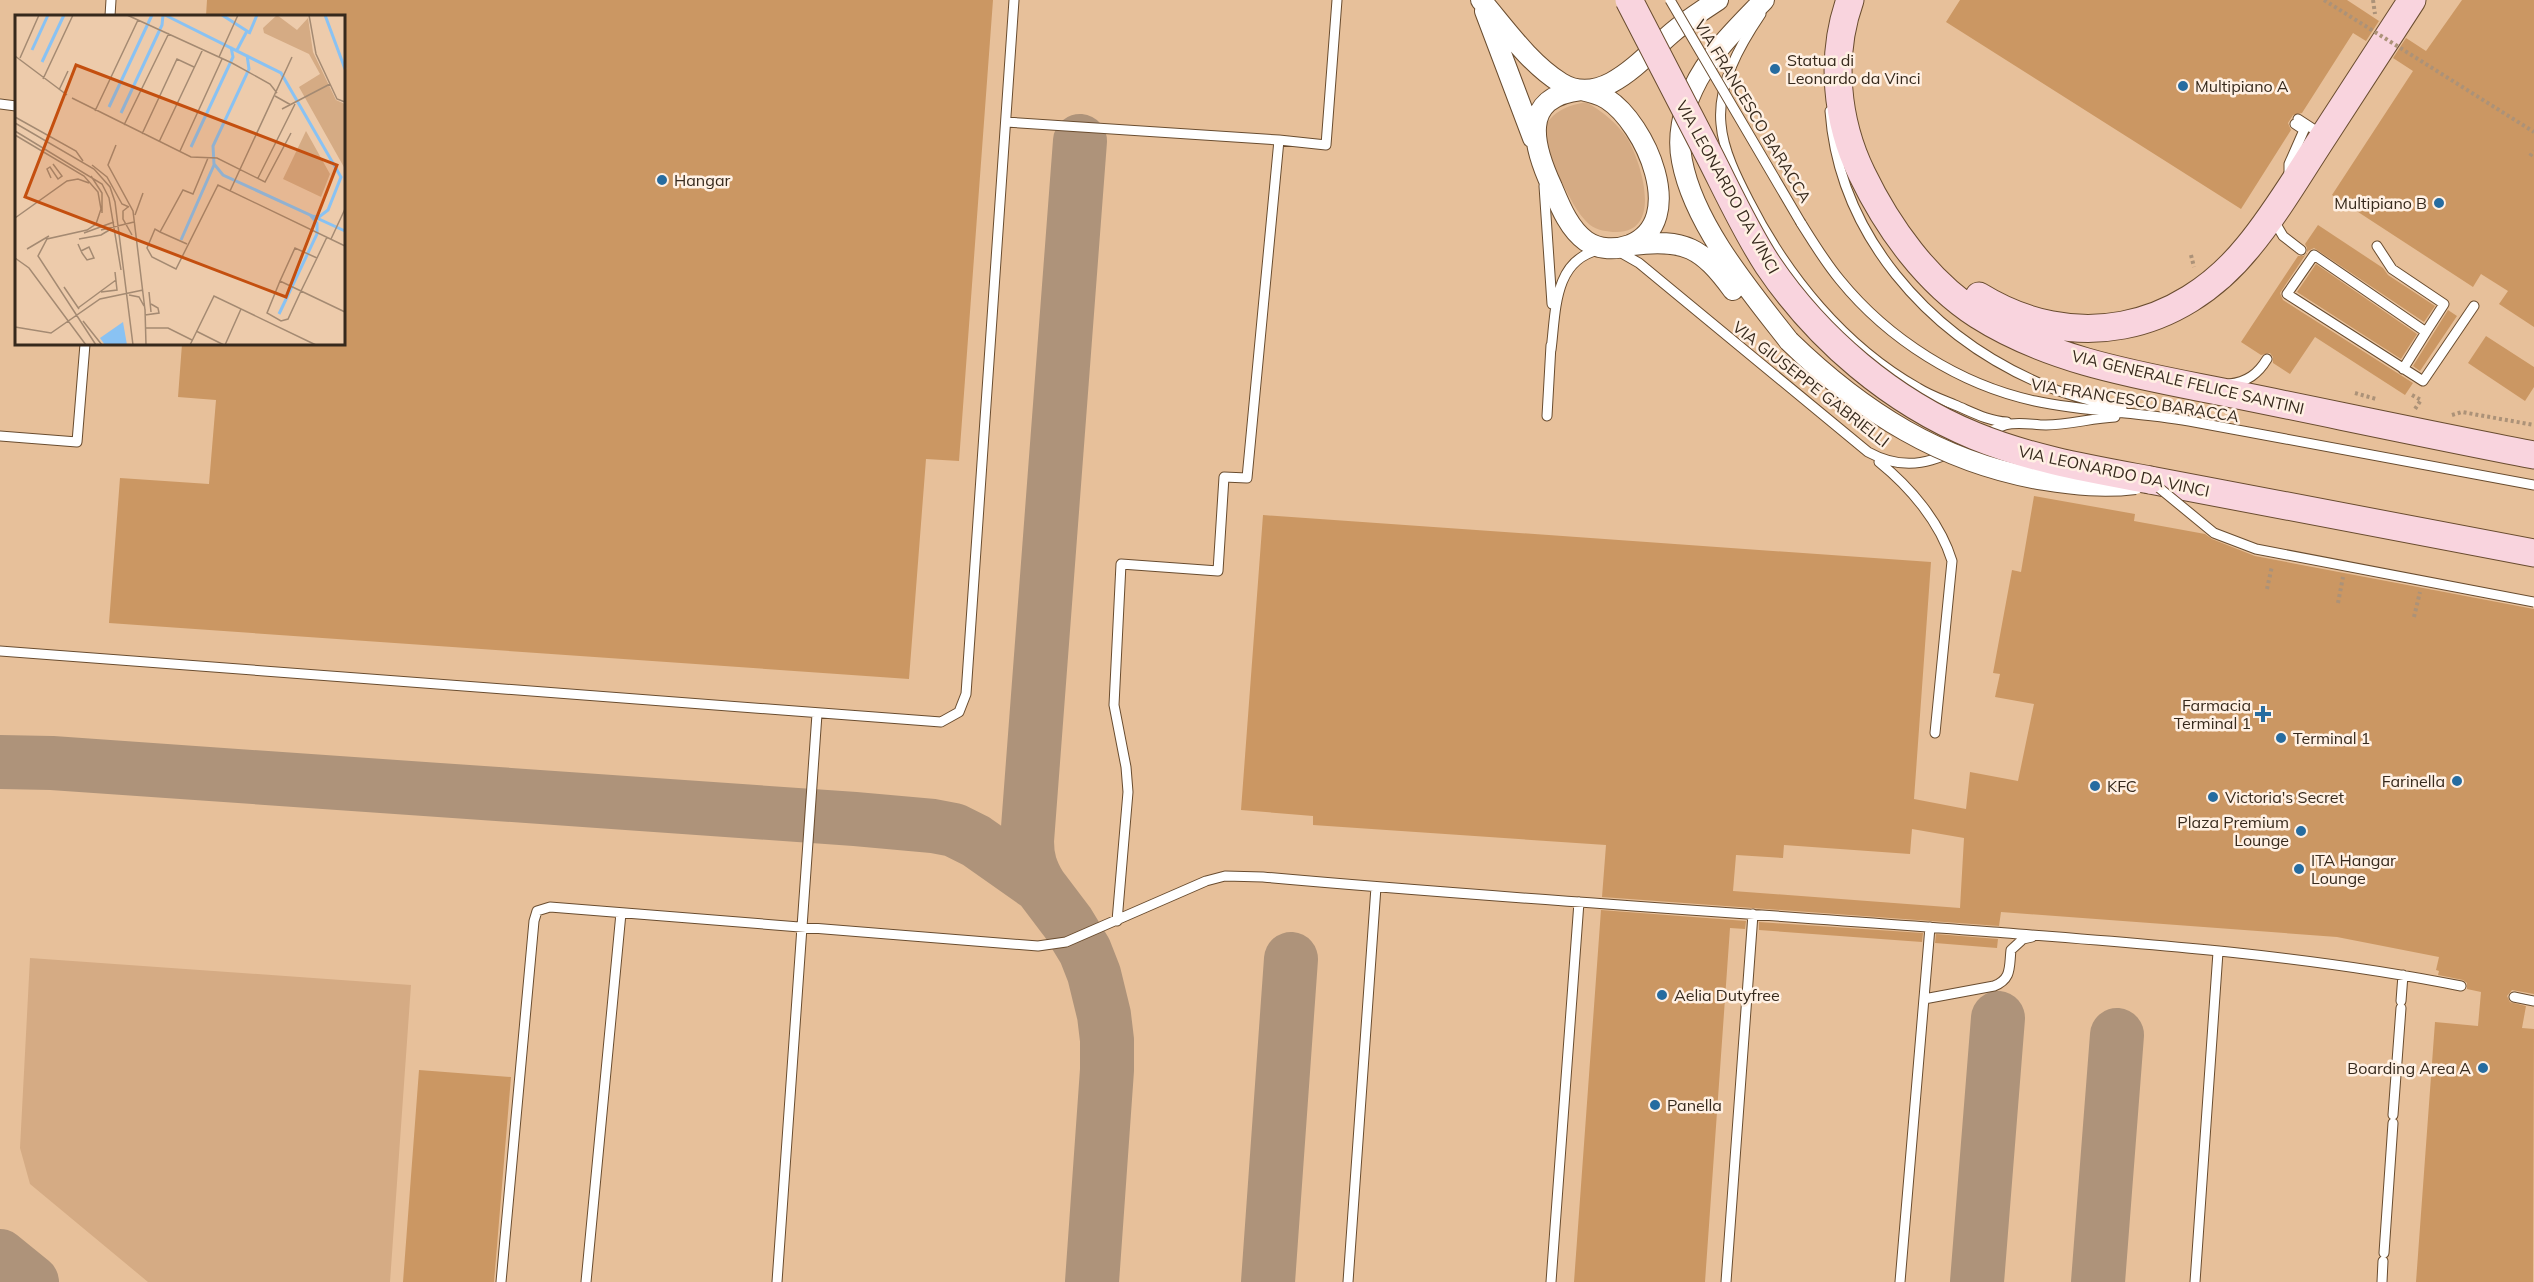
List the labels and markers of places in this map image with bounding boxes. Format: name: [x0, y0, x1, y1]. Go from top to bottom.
place label: Statua di Leonardo da Vinci: [1787, 50, 1921, 88]
marker: Statua di Leonardo da Vinci: [1768, 62, 1782, 76]
place label: Multipiano A: [2195, 76, 2289, 96]
marker: Multipiano A: [2176, 79, 2190, 93]
place label: Hangar: [674, 170, 730, 190]
marker: Hangar: [655, 173, 669, 187]
place label: Multipiano B: [2334, 193, 2427, 213]
marker: Multipiano B: [2432, 196, 2446, 210]
place label: Farmacia Terminal 1: [2174, 695, 2251, 733]
marker: Farmacia Terminal 1: [2256, 707, 2270, 721]
place label: Terminal 1: [2293, 728, 2370, 748]
marker: Terminal 1: [2274, 731, 2288, 745]
place label: Farinella: [2382, 771, 2445, 791]
marker: Farinella: [2450, 774, 2464, 788]
place label: KFC: [2107, 776, 2137, 796]
marker: KFC: [2088, 779, 2102, 793]
place label: Victoria's Secret: [2225, 787, 2344, 807]
marker: Victoria's Secret: [2206, 790, 2220, 804]
place label: Plaza Premium Lounge: [2177, 812, 2289, 850]
marker: Plaza Premium Lounge: [2294, 824, 2308, 838]
place label: ITA Hangar Lounge: [2311, 850, 2396, 888]
marker: ITA Hangar Lounge: [2292, 862, 2306, 876]
place label: Aelia Dutyfree: [1674, 985, 1780, 1005]
marker: Aelia Dutyfree: [1655, 988, 1669, 1002]
place label: Boarding Area A: [2347, 1058, 2471, 1078]
marker: Boarding Area A: [2476, 1061, 2490, 1075]
place label: Panella: [1667, 1095, 1722, 1115]
marker: Panella: [1648, 1098, 1662, 1112]

